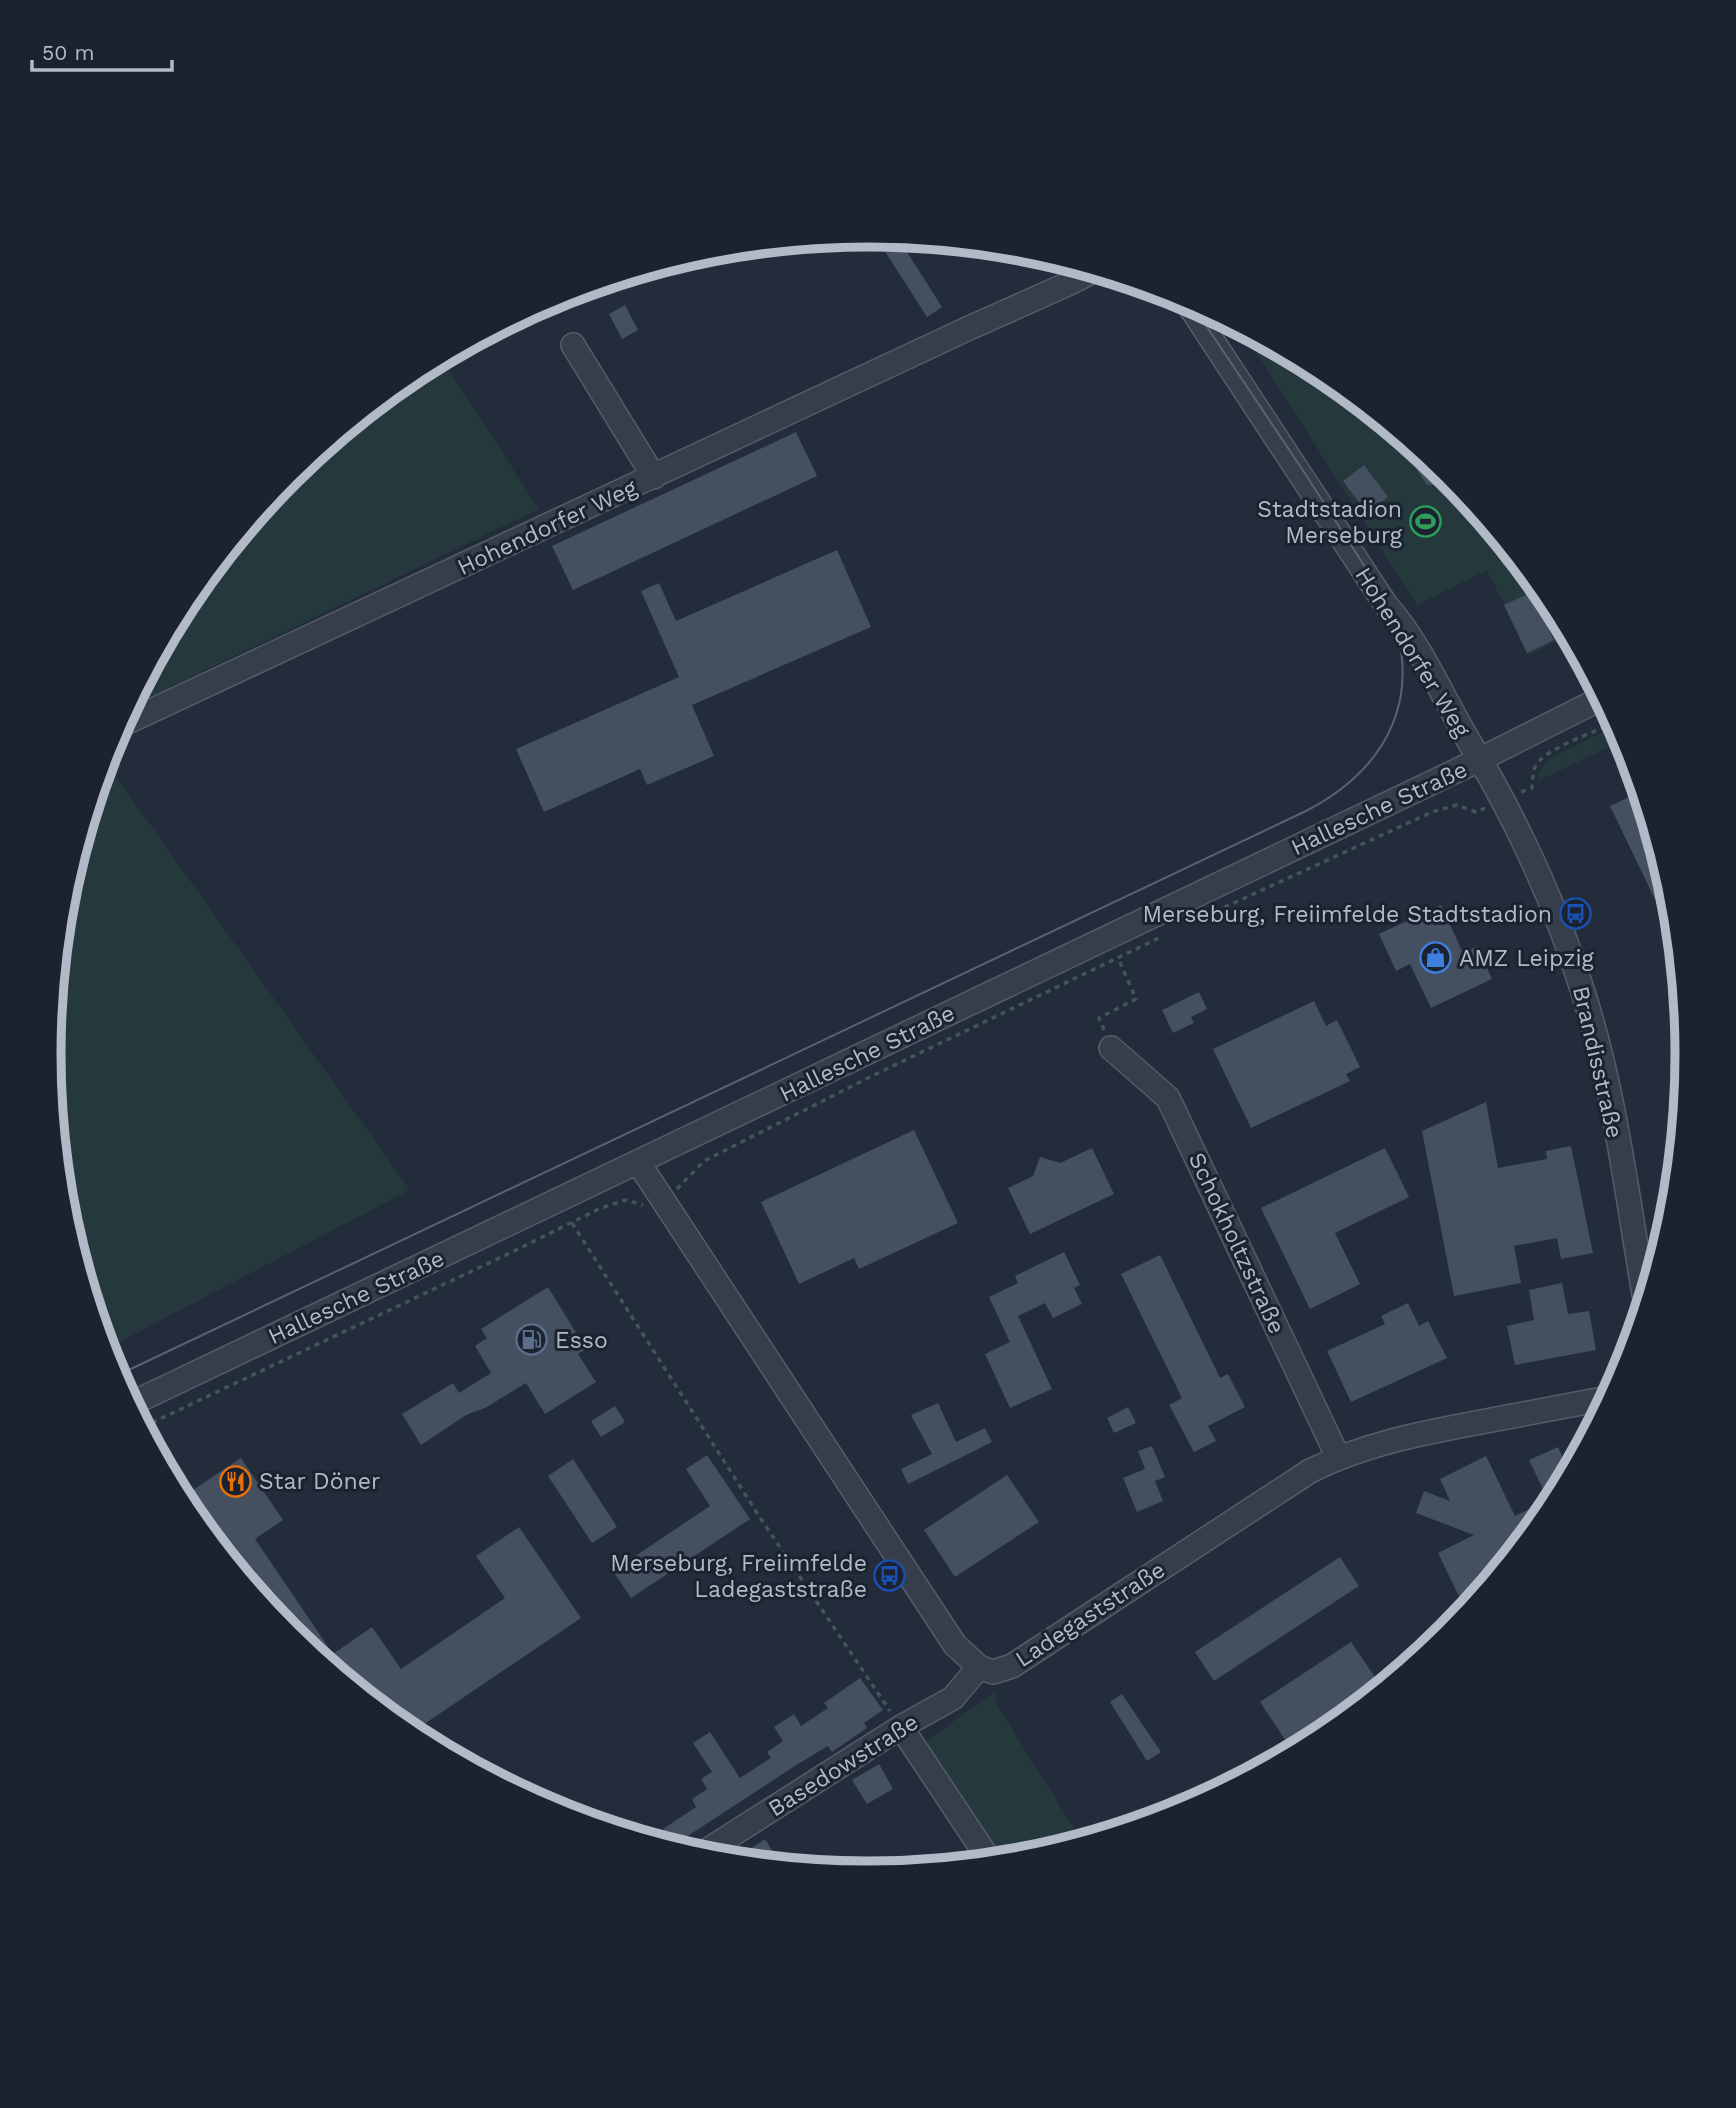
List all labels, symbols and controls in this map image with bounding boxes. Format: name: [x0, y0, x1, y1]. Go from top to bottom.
scale bar: [32, 28, 172, 72]
text: 50 m: [42, 40, 94, 65]
street label: Hohendorfer Weg: [453, 474, 642, 581]
place label: Stadtstadion Merseburg: [1257, 496, 1403, 549]
sports icon: Stadtstadion Merseburg: [1408, 505, 1442, 539]
street label: Hohendorfer Weg: [1350, 563, 1476, 743]
street label: Hallesche Straße: [1287, 756, 1472, 861]
bus stop icon: Merseburg, Freiimfelde Stadtstadion: [1558, 897, 1592, 931]
place label: Merseburg, Freiimfelde Stadtstadion: [1143, 901, 1552, 928]
shop icon: AMZ Leipzig: [1419, 941, 1453, 975]
place label: AMZ Leipzig: [1459, 945, 1595, 972]
street label: Brandisstraße: [1567, 983, 1628, 1141]
street label: Hallesche Straße: [775, 999, 959, 1108]
street label: Schokholtzstraße: [1183, 1148, 1290, 1338]
street label: Hallesche Straße: [264, 1245, 449, 1350]
fuel station icon: Esso: [515, 1323, 549, 1357]
place label: Esso: [555, 1327, 608, 1354]
restaurant icon: Star Döner: [219, 1464, 253, 1498]
place label: Star Döner: [259, 1468, 380, 1495]
place label: Merseburg, Freiimfelde Ladegaststraße: [610, 1550, 867, 1603]
street label: Ladegaststraße: [1010, 1556, 1170, 1673]
bus stop icon: Merseburg, Freiimfelde Ladegaststraße: [873, 1559, 907, 1593]
street label: Basedowstraße: [763, 1709, 923, 1822]

